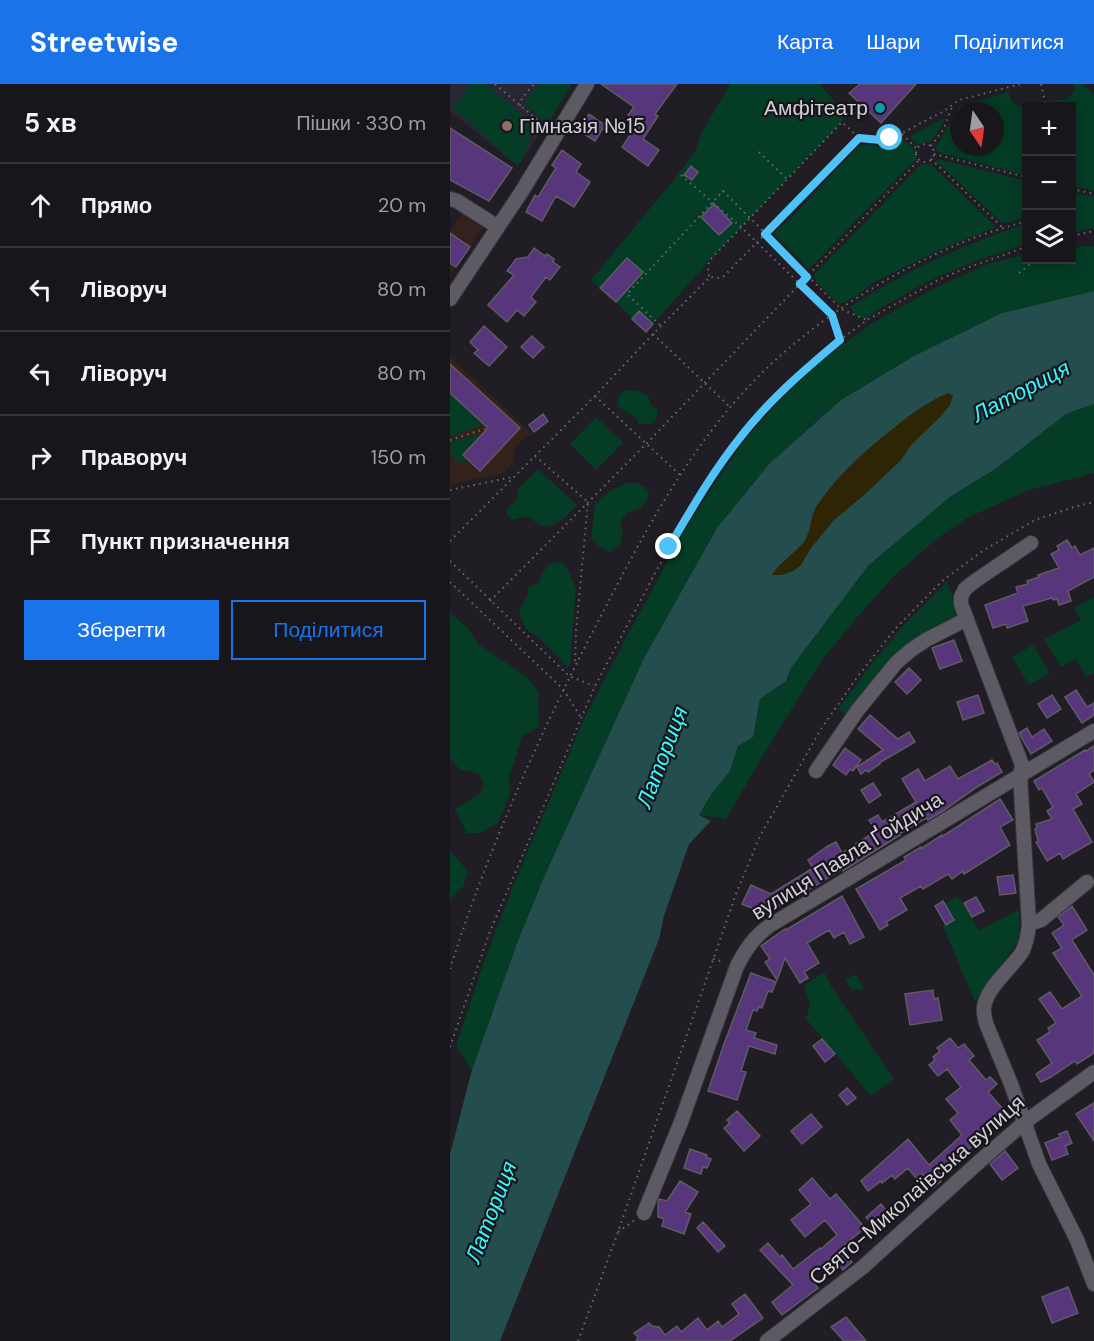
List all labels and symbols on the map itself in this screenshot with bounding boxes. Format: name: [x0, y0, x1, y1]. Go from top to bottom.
place label: Амфітеатр: [764, 94, 868, 122]
marker: Амфітеатр: [873, 101, 887, 115]
north arrow: [950, 102, 1004, 156]
place label: Гімназія №15: [519, 112, 646, 140]
marker: Гімназія №15: [500, 119, 514, 133]
route start: [876, 124, 902, 150]
water label: Латориця: [965, 353, 1075, 430]
route end: [655, 533, 681, 559]
water label: Латориця: [629, 702, 695, 814]
street label: вулиця Павла Ґойдича: [746, 785, 948, 926]
street label: Свято-Миколаївська вулиця: [803, 1089, 1031, 1291]
water label: Латориця: [458, 1157, 524, 1269]

